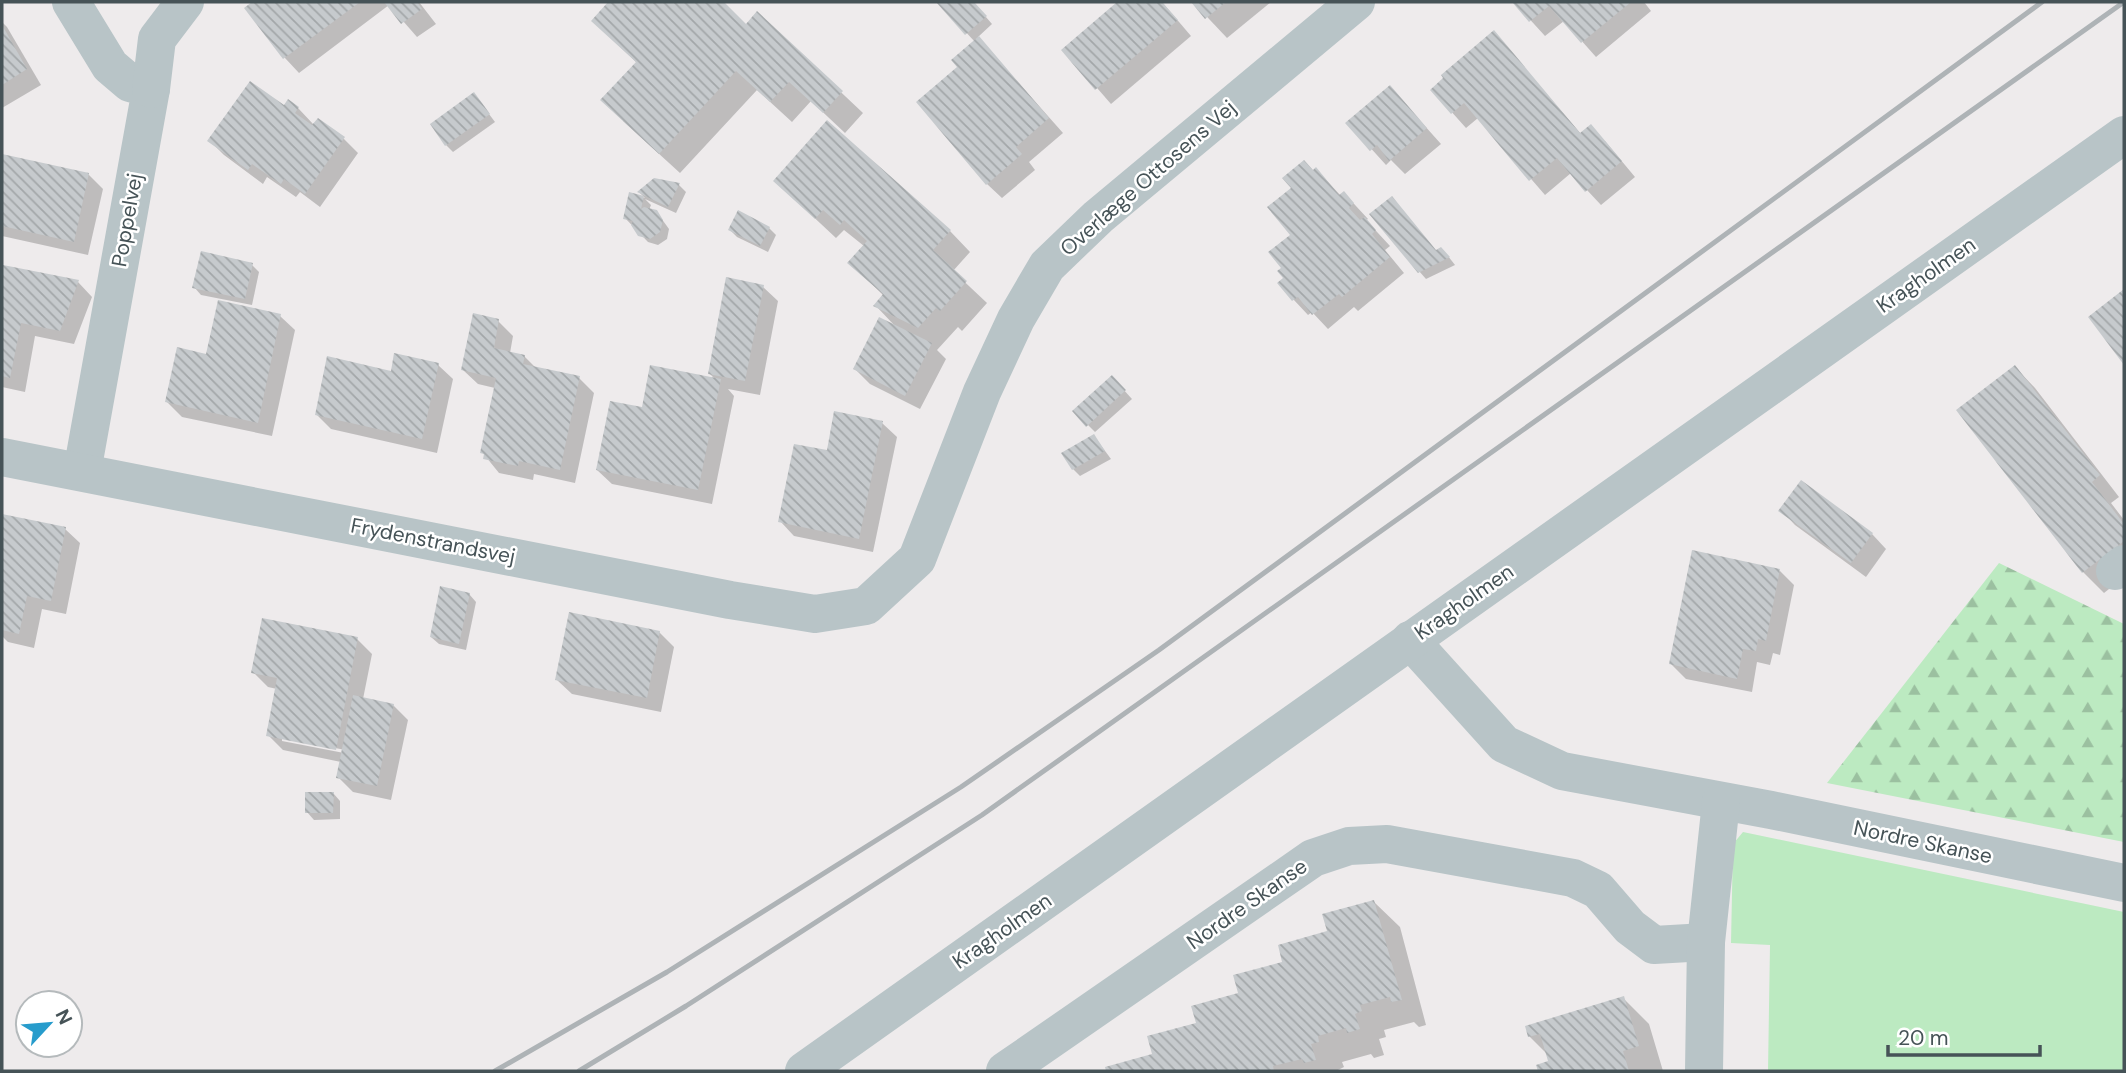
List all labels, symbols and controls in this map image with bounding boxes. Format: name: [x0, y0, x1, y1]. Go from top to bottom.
street label: Overlæge Ottosens Vej: [1054, 94, 1242, 262]
street label: Poppelvej: [105, 171, 149, 269]
street label: Kragholmen: [1871, 231, 1981, 319]
street label: Frydenstrandsvej: [348, 511, 518, 571]
street label: Kragholmen: [1409, 558, 1519, 646]
street label: Nordre Skanse: [1851, 814, 1995, 870]
street label: Nordre Skanse: [1181, 852, 1313, 956]
street label: Kragholmen: [947, 887, 1057, 975]
north arrow: [14, 989, 84, 1059]
text: N: [50, 1005, 78, 1028]
scale bar: [1888, 1014, 2040, 1058]
text: 20 m: [1898, 1024, 1949, 1052]

